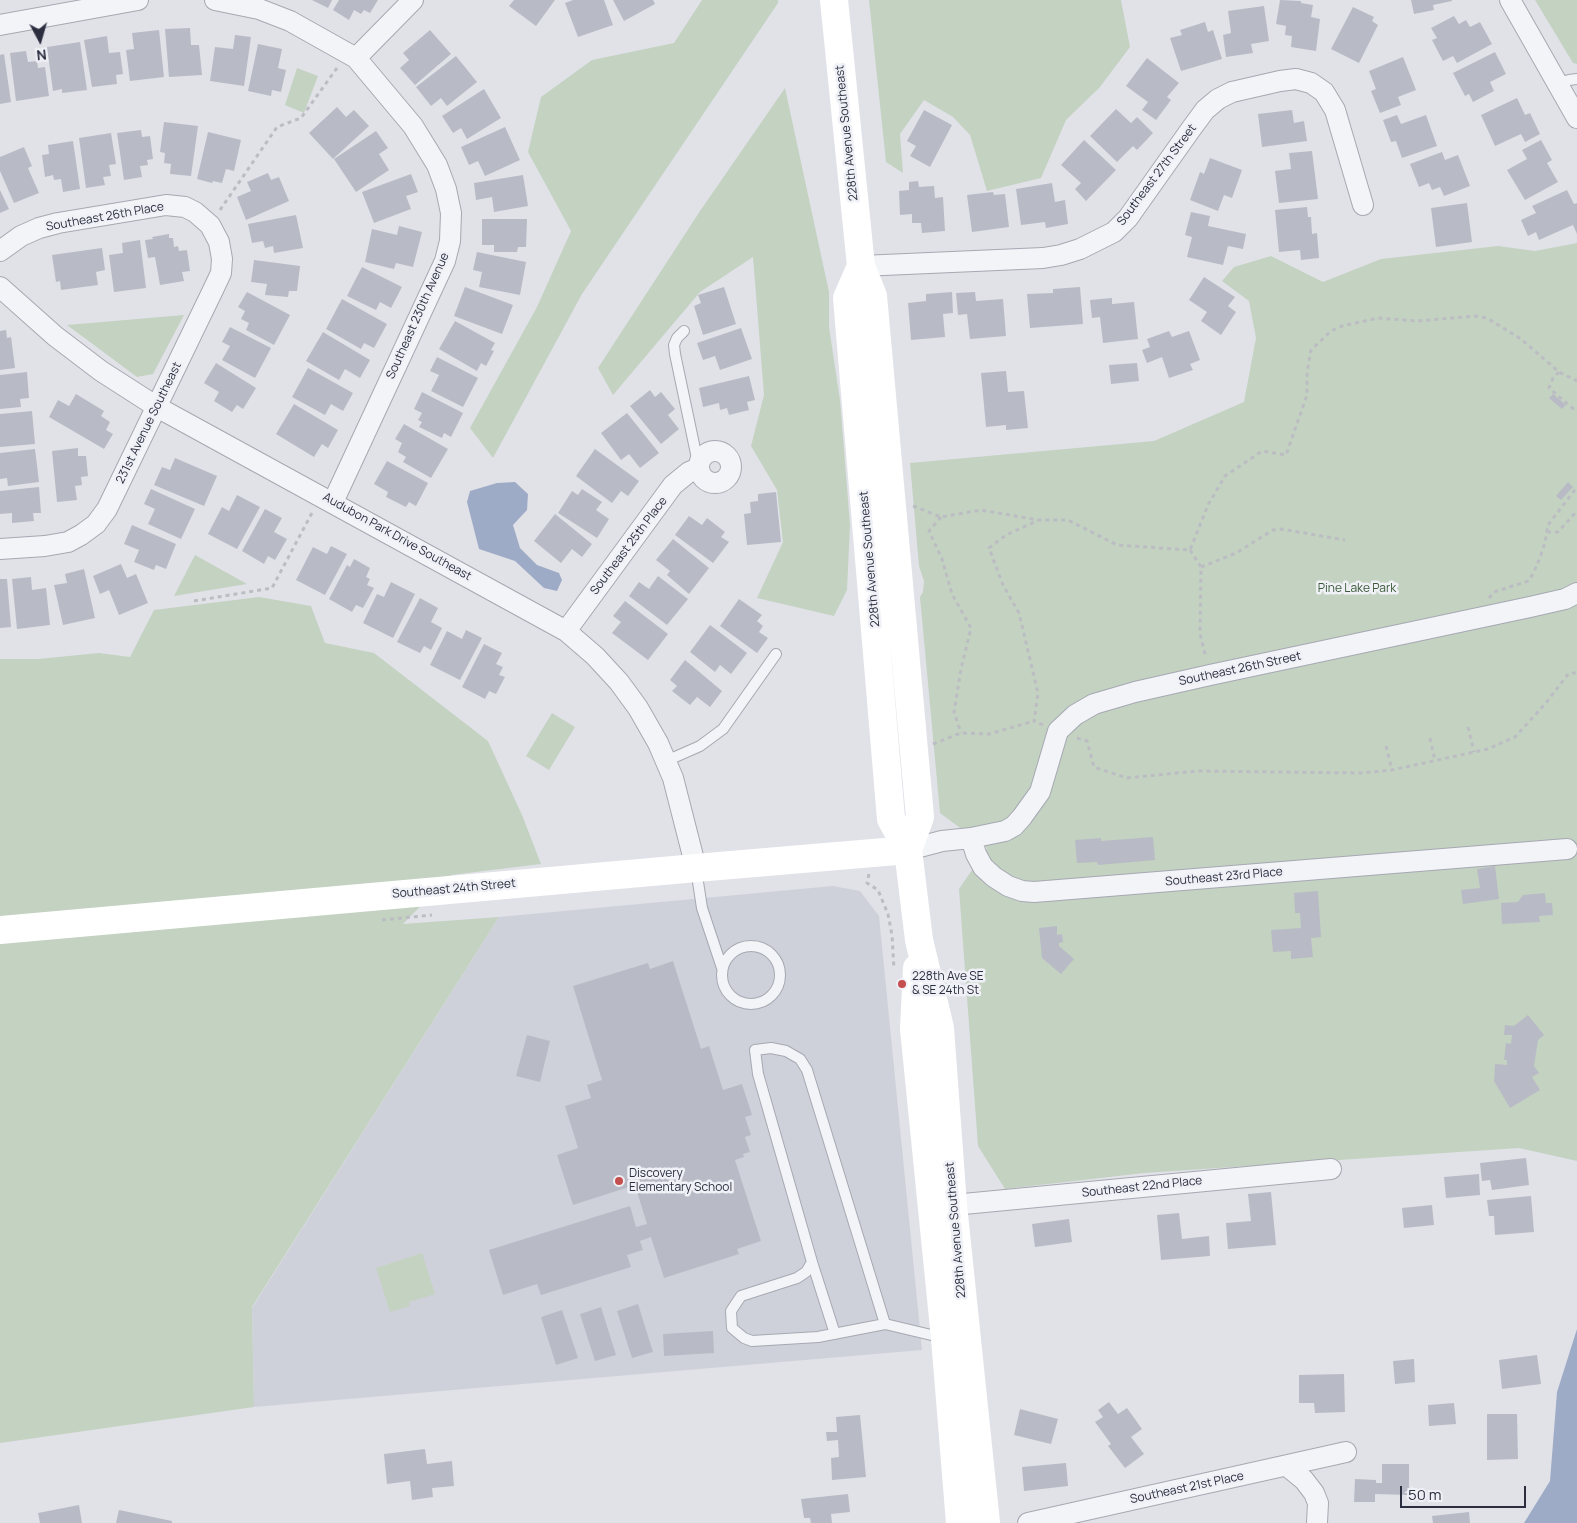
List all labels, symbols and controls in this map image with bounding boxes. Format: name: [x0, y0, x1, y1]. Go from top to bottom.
north arrow: [15, 15, 65, 65]
text: N: [36, 45, 48, 65]
street label: 228th Avenue Southeast: [833, 64, 861, 202]
street label: Southeast 27th Street: [1114, 122, 1200, 228]
street label: Southeast 26th Place: [45, 200, 165, 234]
street label: Southeast 230th Avenue: [384, 251, 452, 381]
street label: 231st Avenue Southeast: [113, 360, 185, 486]
street label: Audubon Park Drive Southeast: [320, 490, 474, 584]
street label: 228th Avenue Southeast: [857, 490, 883, 628]
street label: Southeast 25th Place: [587, 494, 671, 598]
park label: Pine Lake Park: [1318, 582, 1396, 596]
street label: Southeast 26th Street: [1178, 649, 1302, 689]
street label: Southeast 23rd Place: [1165, 865, 1283, 889]
street label: Southeast 24th Street: [392, 876, 516, 902]
place label: 228th Ave SE & SE 24th St: [912, 970, 984, 998]
marker: 228th Ave SE & SE 24th St: [896, 978, 908, 990]
street label: 228th Avenue Southeast: [943, 1161, 969, 1299]
place label: Discovery Elementary School: [629, 1167, 732, 1195]
street label: Southeast 22nd Place: [1081, 1174, 1203, 1200]
marker: Discovery Elementary School: [613, 1175, 625, 1187]
street label: Southeast 21st Place: [1129, 1469, 1245, 1507]
scale bar: [1402, 1476, 1528, 1508]
text: 50 m: [1408, 1484, 1442, 1505]

